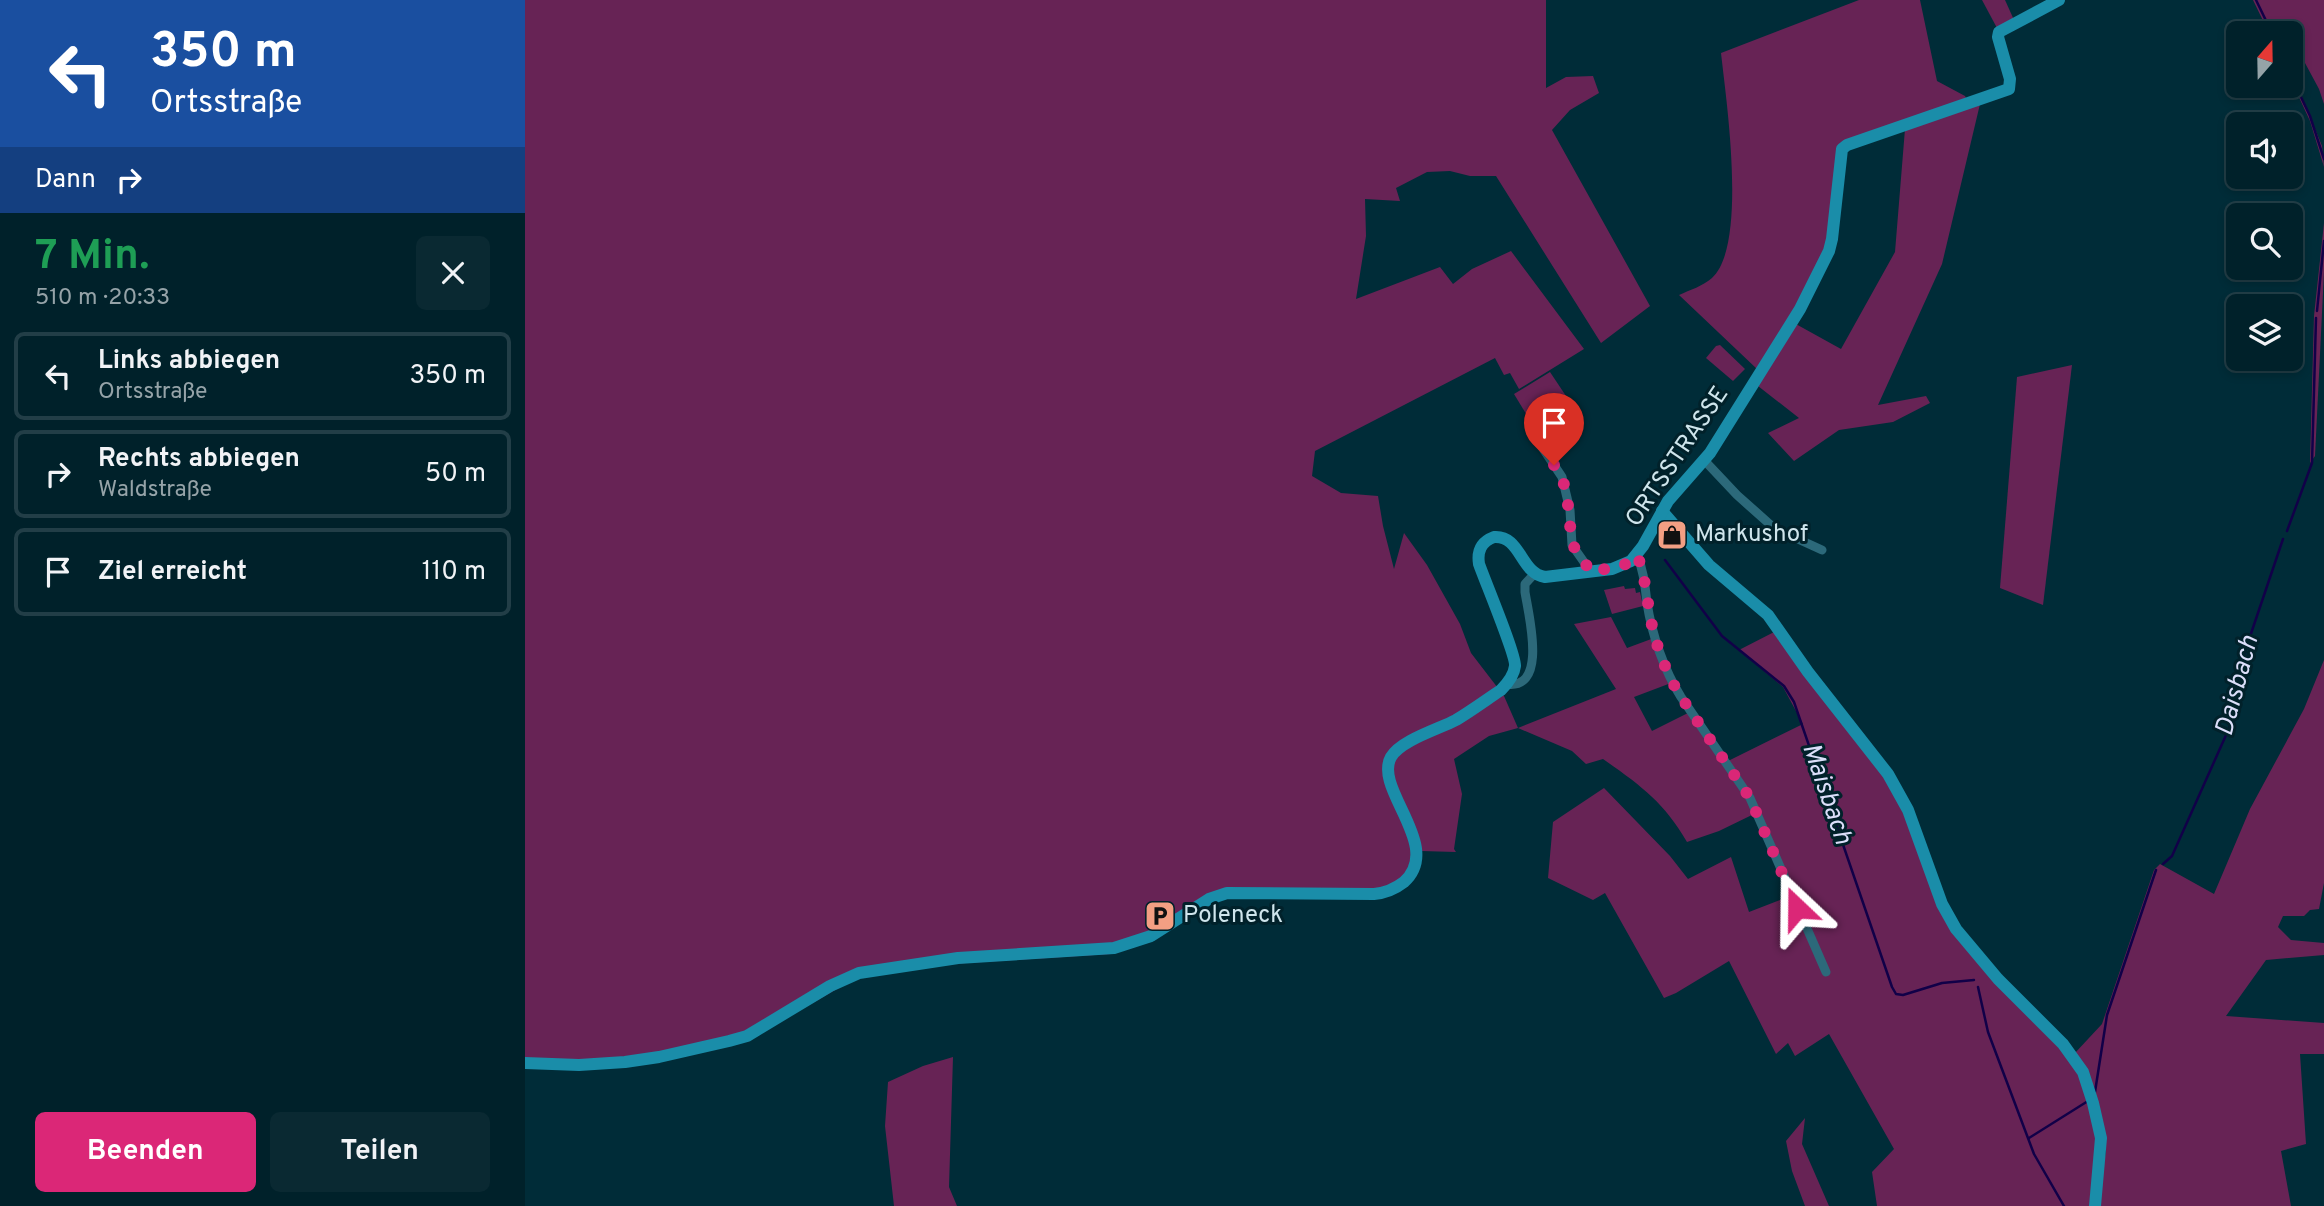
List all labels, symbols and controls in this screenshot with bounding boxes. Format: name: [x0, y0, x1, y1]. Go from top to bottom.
north arrow: [2226, 21, 2303, 98]
map controls: [2226, 21, 2303, 371]
text: 350 m: [150, 23, 297, 85]
icon: left: [35, 28, 126, 119]
text: Ortsstraße: [150, 84, 302, 124]
button: sound: [2226, 112, 2303, 189]
icon: right: [110, 161, 148, 199]
text: Dann: [35, 164, 96, 197]
button: search: [2226, 203, 2303, 280]
text: 7 Min.: [35, 231, 149, 284]
button: close: [416, 236, 490, 310]
text: 510 m · 20:33: [35, 284, 170, 313]
button: layers: [2226, 294, 2303, 371]
text: Links abbiegen: [98, 345, 280, 378]
icon: left: [39, 357, 77, 395]
text: 350 m: [409, 360, 486, 393]
text: Ortsstraße: [98, 378, 207, 407]
street label: ORTSSTRASSE: [1620, 381, 1736, 533]
pin: [1524, 393, 1584, 465]
icon: arrive: [1535, 404, 1573, 442]
text: Rechts abbiegen: [98, 443, 300, 476]
icon: right: [39, 455, 77, 493]
text: 50 m: [425, 458, 486, 491]
text: Waldstraße: [98, 476, 212, 505]
shop icon: Markushof: [1655, 518, 1689, 552]
place label: Markushof: [1695, 520, 1808, 550]
icon: arrive: [39, 553, 77, 591]
text: Ziel erreicht: [98, 556, 247, 589]
text: 110 m: [422, 556, 486, 589]
water label: Daisbach: [2209, 632, 2267, 740]
water label: Maisbach: [1793, 739, 1859, 849]
position arrow: [1760, 871, 1834, 945]
parking icon: Poleneck: [1143, 899, 1177, 933]
place label: Poleneck: [1183, 901, 1283, 931]
button: Beenden: [35, 1112, 256, 1192]
button: Teilen: [270, 1112, 490, 1192]

